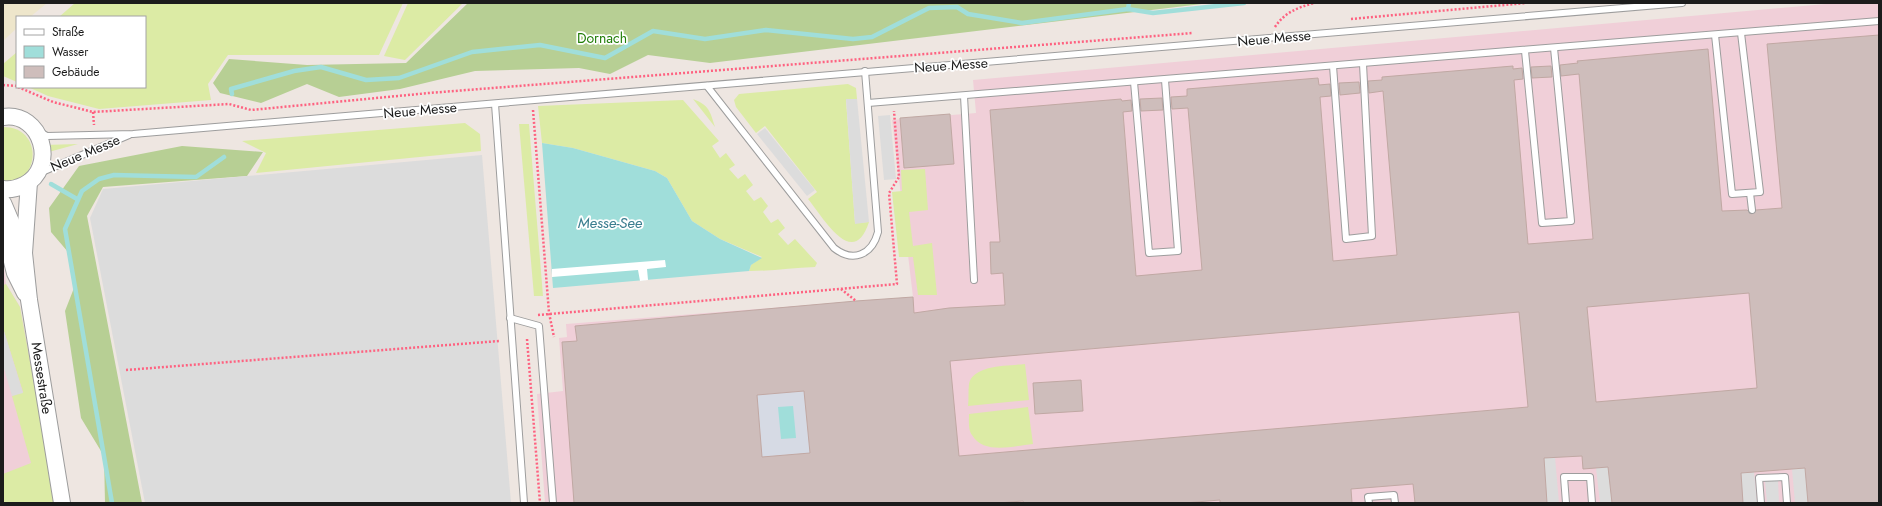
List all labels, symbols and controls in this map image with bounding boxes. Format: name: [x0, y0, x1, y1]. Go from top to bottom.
legend: [16, 16, 146, 88]
text: Straße: [52, 23, 84, 41]
street label: Neue Messe: [1236, 25, 1312, 51]
park label: Dornach: [577, 28, 627, 48]
text: Wasser: [52, 43, 89, 61]
street label: Neue Messe: [913, 52, 989, 78]
text: Gebäude: [52, 63, 99, 81]
street label: Neue Messe: [382, 97, 458, 123]
street label: Neue Messe: [47, 129, 123, 177]
water label: Messe-See: [578, 212, 643, 234]
street label: Messestraße: [26, 341, 58, 415]

